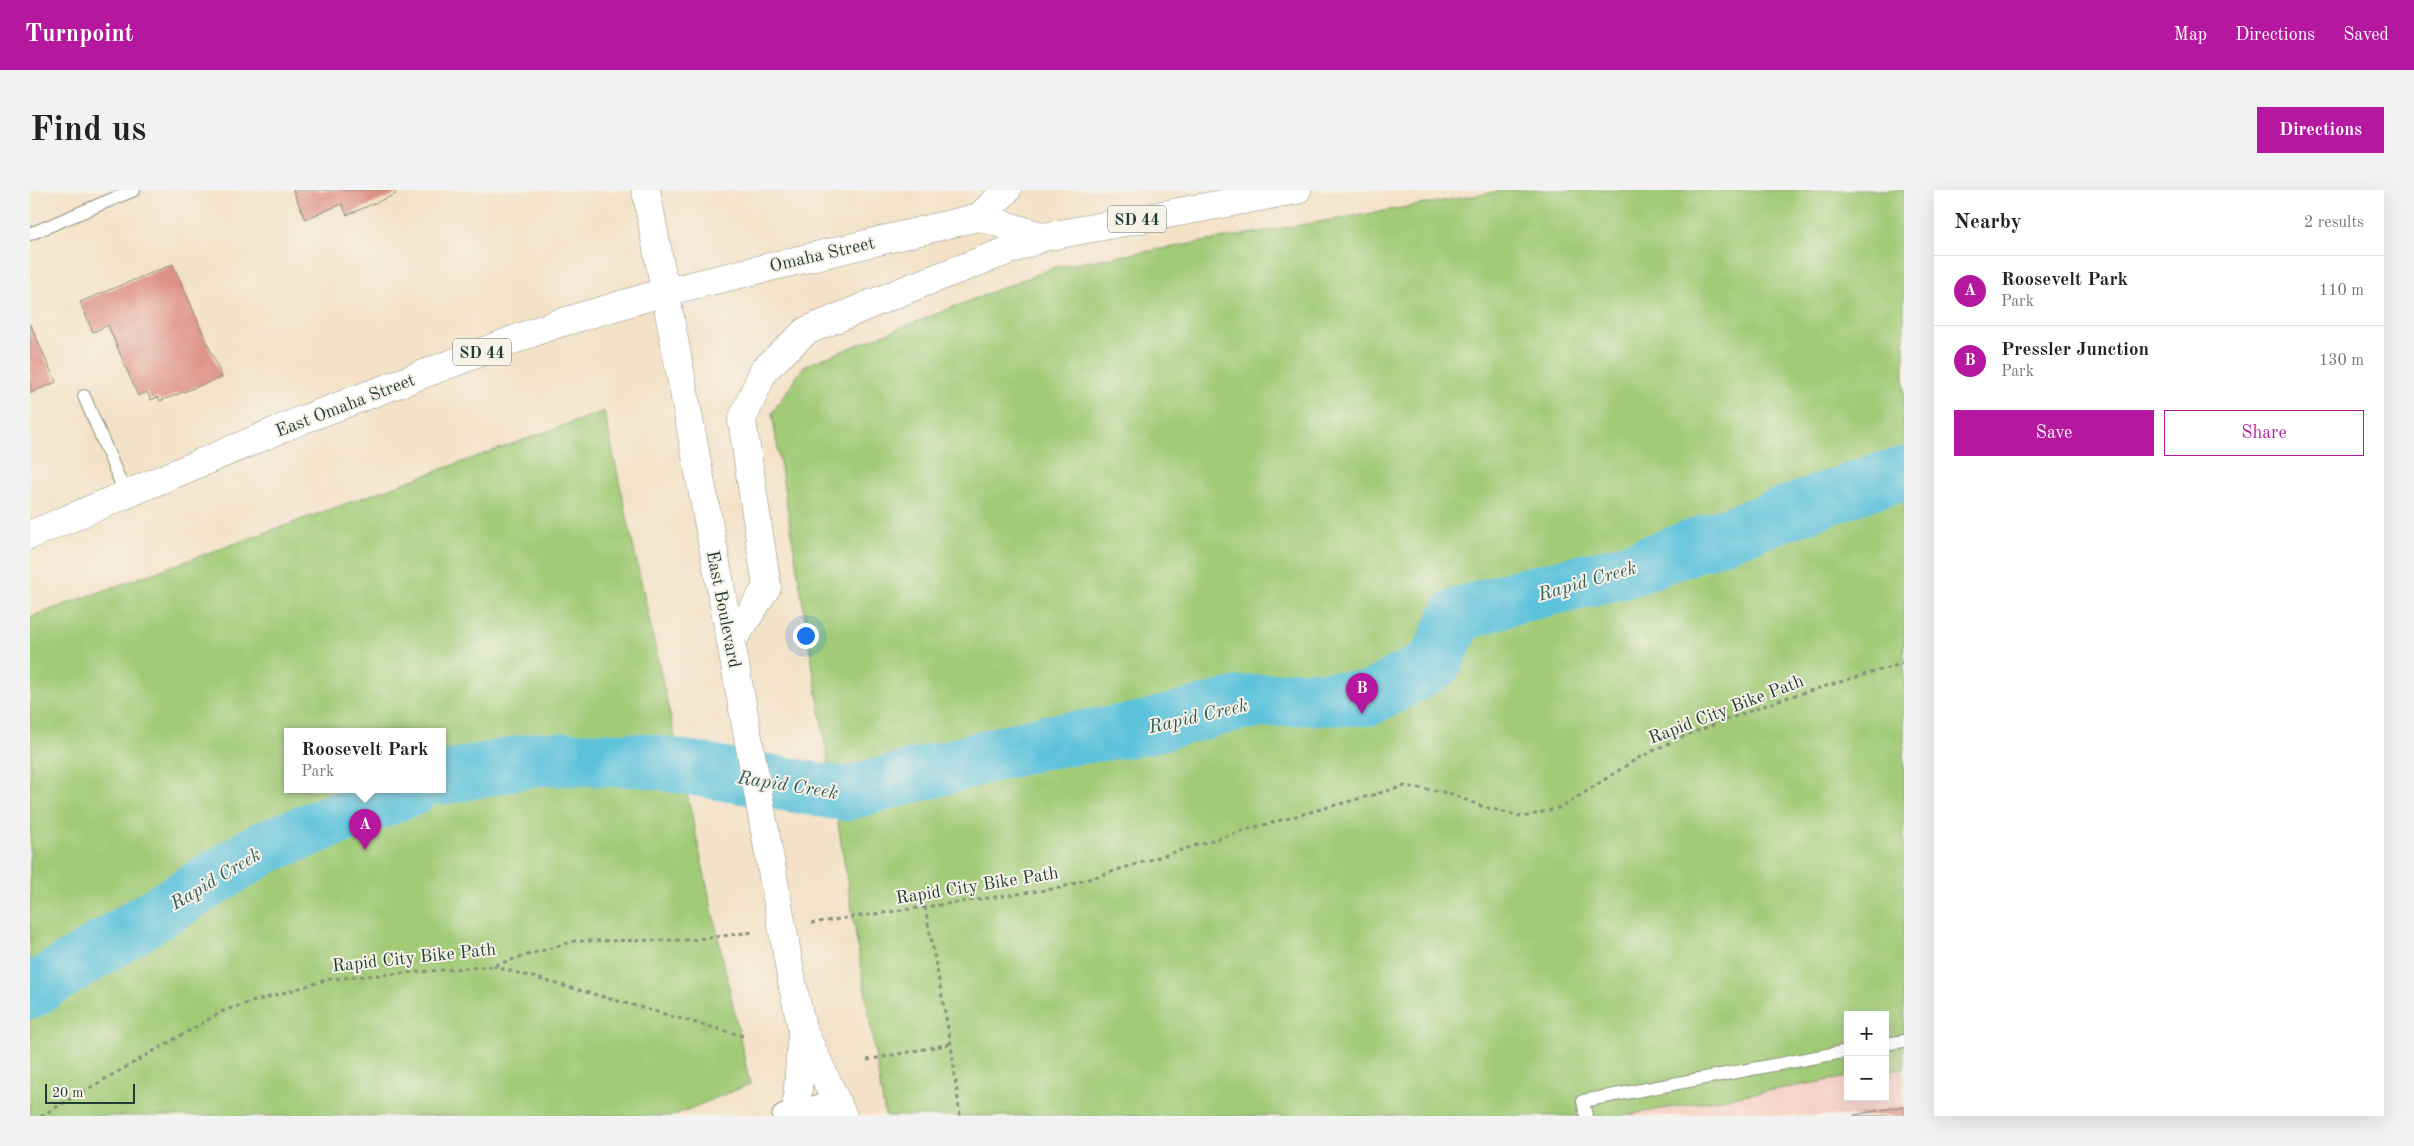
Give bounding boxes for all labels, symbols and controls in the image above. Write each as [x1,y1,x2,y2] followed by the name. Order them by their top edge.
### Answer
[25,23,133,47] text: Turnpoint
[2174,26,2207,44] text: Map
[2235,26,2315,44] text: Directions
[2343,26,2389,44] text: Saved
[2257,107,2384,153] button: Directions
[30,113,146,148] text: Find us
[1108,205,1166,232] road number: SD 44
[1954,212,2022,233] text: Nearby
[2304,215,2364,231] text: 2 results
[768,234,876,276] street label: Omaha Street
[2001,271,2128,290] text: Roosevelt Park
[1964,283,1976,299] text: A
[2319,283,2364,299] text: 110 m
[2001,294,2034,310] text: Park
[453,338,511,366] road number: SD 44
[2001,341,2149,360] text: Pressler Junction
[1964,353,1976,369] text: B
[2319,353,2364,369] text: 130 m
[2001,364,2034,380] text: Park
[273,371,418,441] street label: East Omaha Street
[1954,410,2154,456] button: Save
[2164,410,2364,456] button: Share
[703,549,743,669] street label: East Boulevard
[1535,559,1639,606] water label: Rapid Creek
[793,623,819,649] your location
[1646,672,1807,748] street label: Rapid City Bike Path
[1346,673,1378,714] pin: B
[1146,697,1250,738] water label: Rapid Creek
[284,728,446,793] popup
[301,741,429,760] text: Roosevelt Park
[301,764,334,780] text: Park
[735,769,839,804] water label: Rapid Creek
[349,809,381,850] pin: A
[167,846,265,915] water label: Rapid Creek
[894,864,1060,908] street label: Rapid City Bike Path
[331,940,497,976] street label: Rapid City Bike Path
[1844,1011,1889,1101] map controls
[1844,1011,1889,1056] button: +
[1844,1056,1889,1101] button: −
[45,1081,135,1104] scale bar
[52,1086,83,1100] text: 20 m

